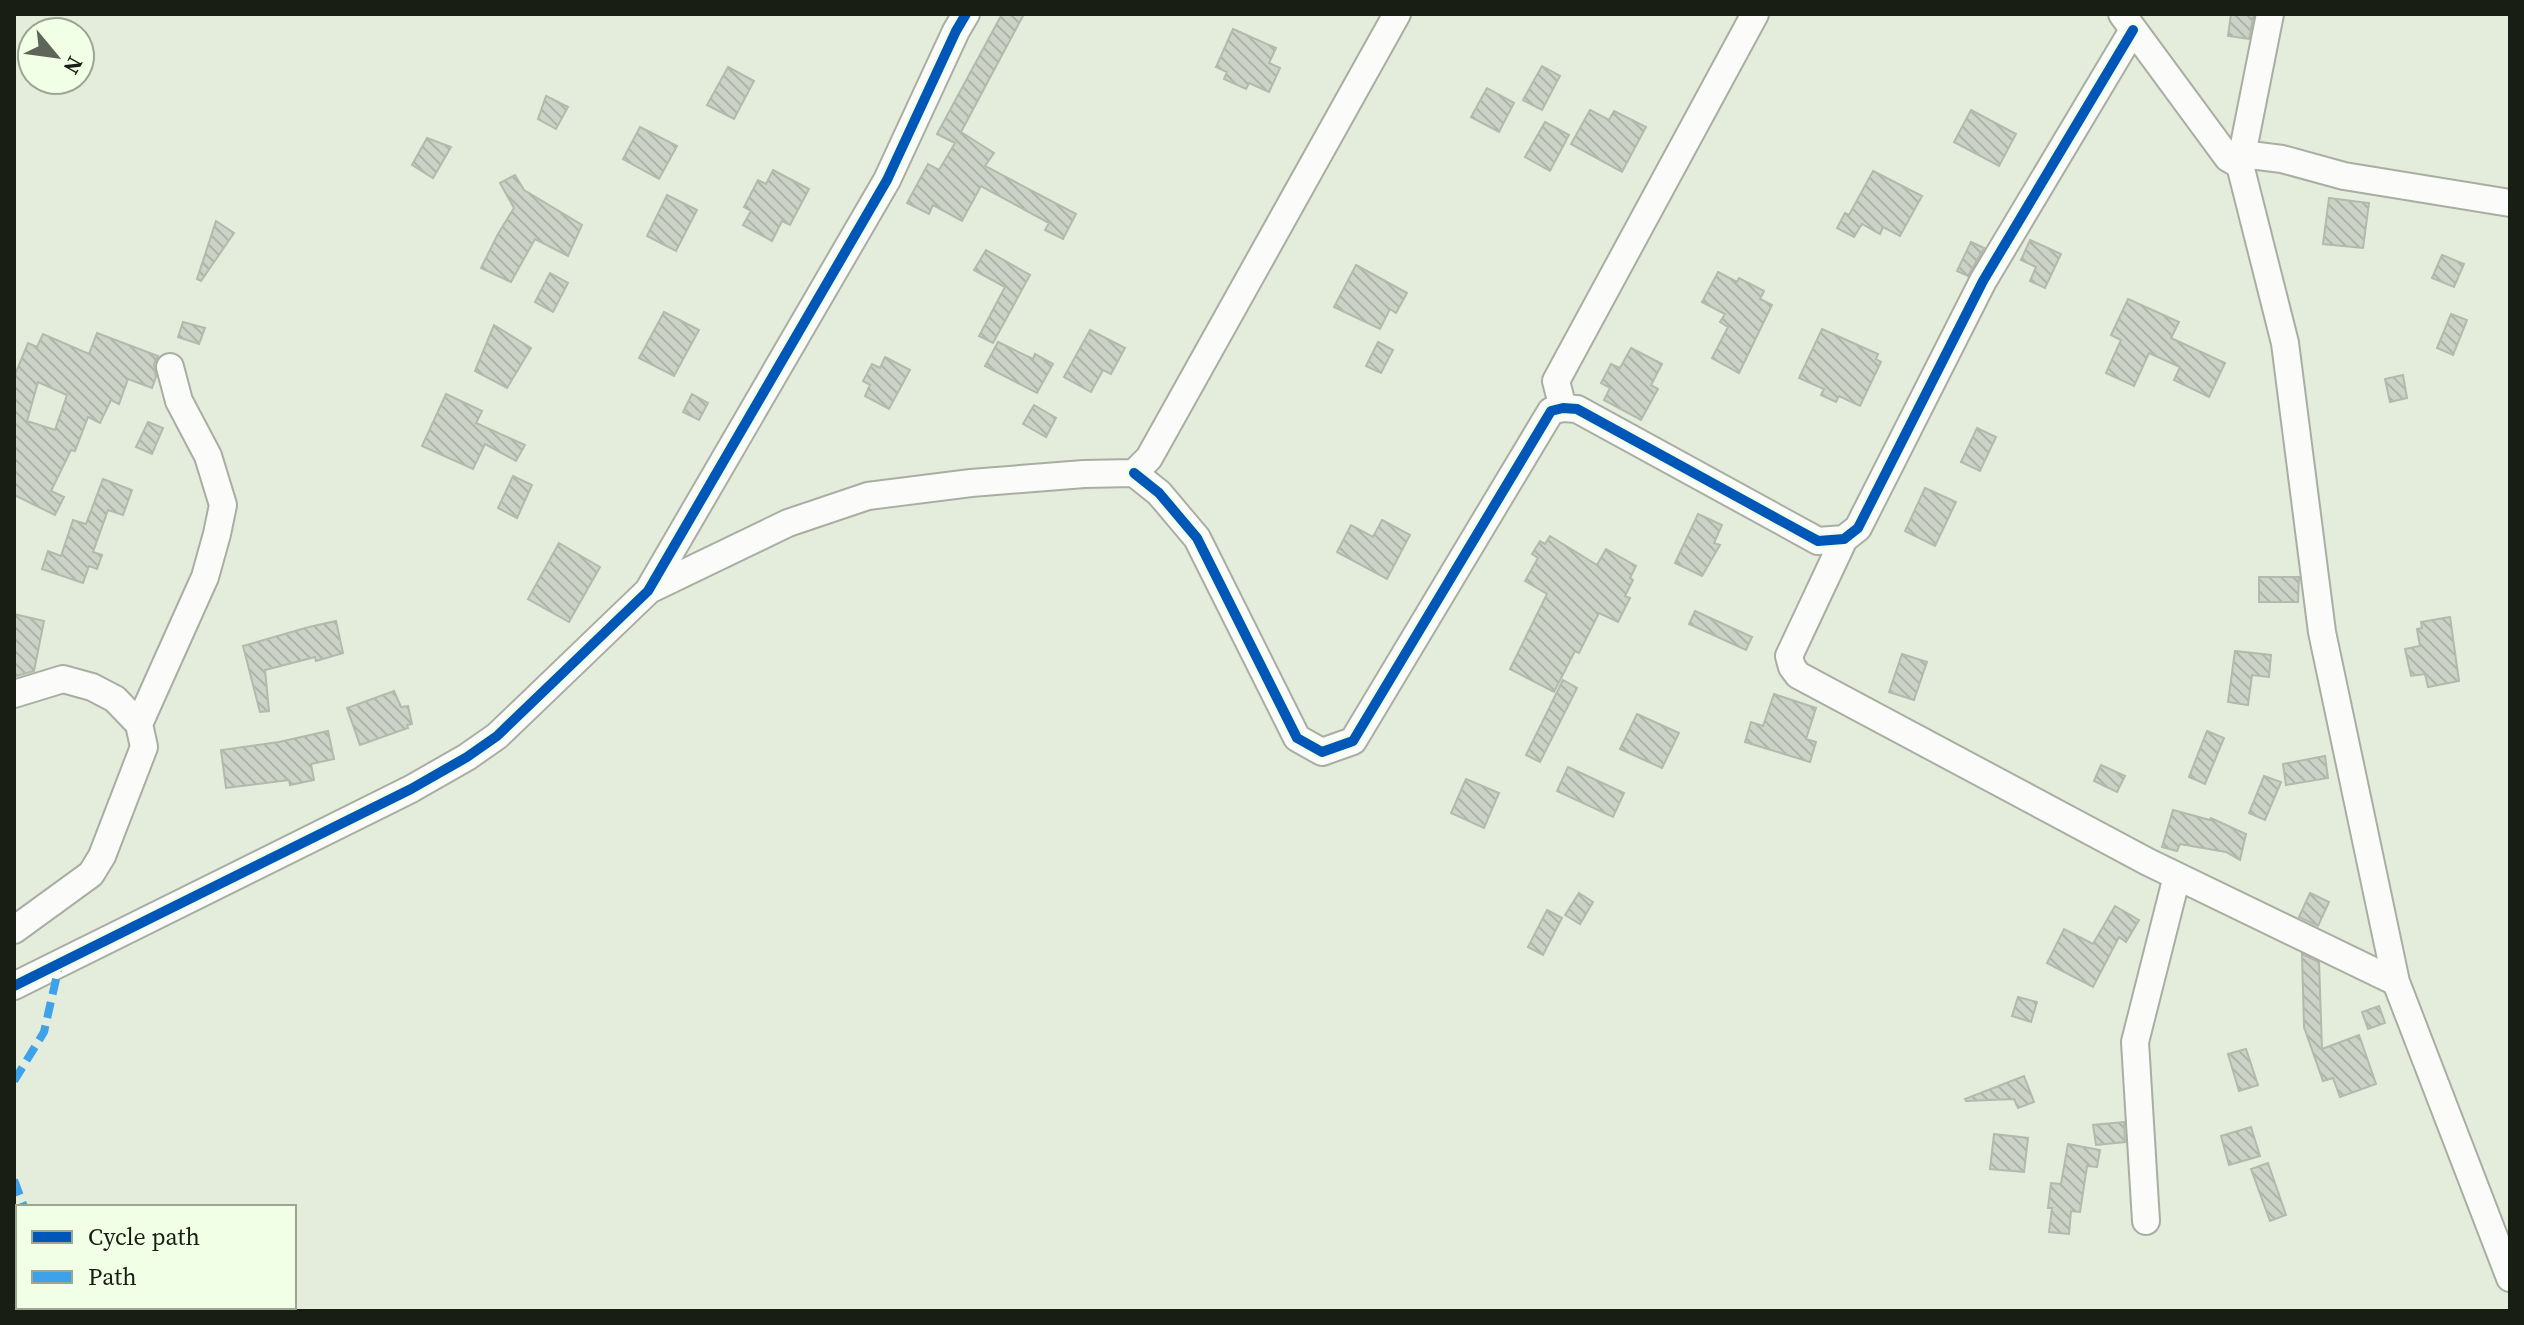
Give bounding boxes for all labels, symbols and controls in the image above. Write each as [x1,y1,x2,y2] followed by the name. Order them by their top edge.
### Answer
[16,16,96,96] north arrow
[56,51,90,80] text: N
[16,1205,296,1309] legend
[88,1220,200,1253] text: Cycle path
[88,1260,137,1293] text: Path

